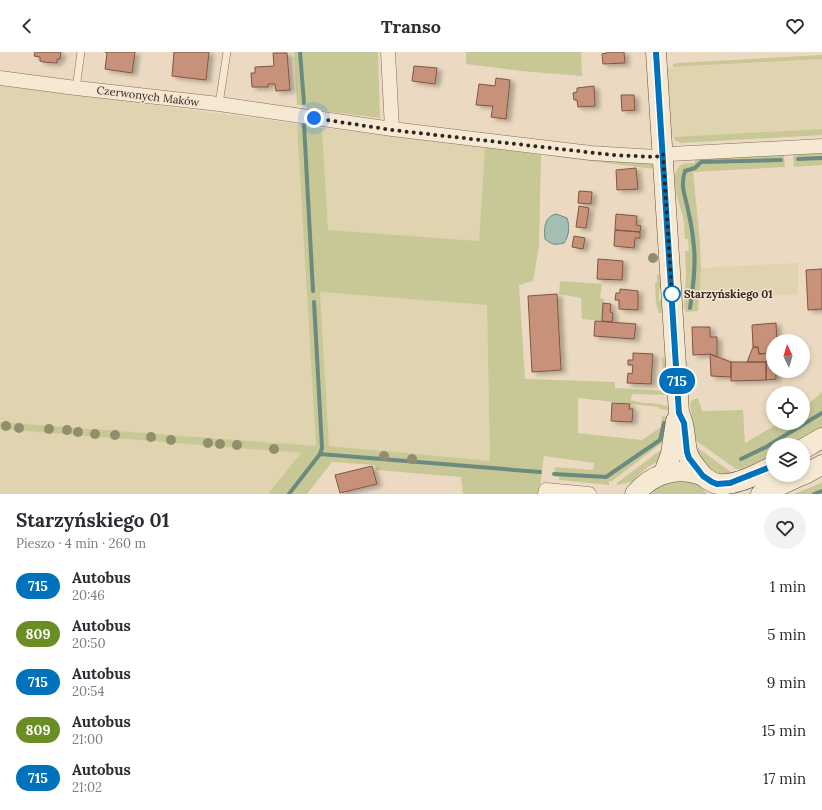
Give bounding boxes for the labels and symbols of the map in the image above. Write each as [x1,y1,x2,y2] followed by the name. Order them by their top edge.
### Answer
[96,83,200,109] street label: Czerwonych Maków
[304,108,324,128] your location
[663,285,681,303] marker: Starzyńskiego 01
[684,287,773,301] place label: Starzyńskiego 01
[766,334,810,378] north arrow
[654,368,700,394] line badge: 715

